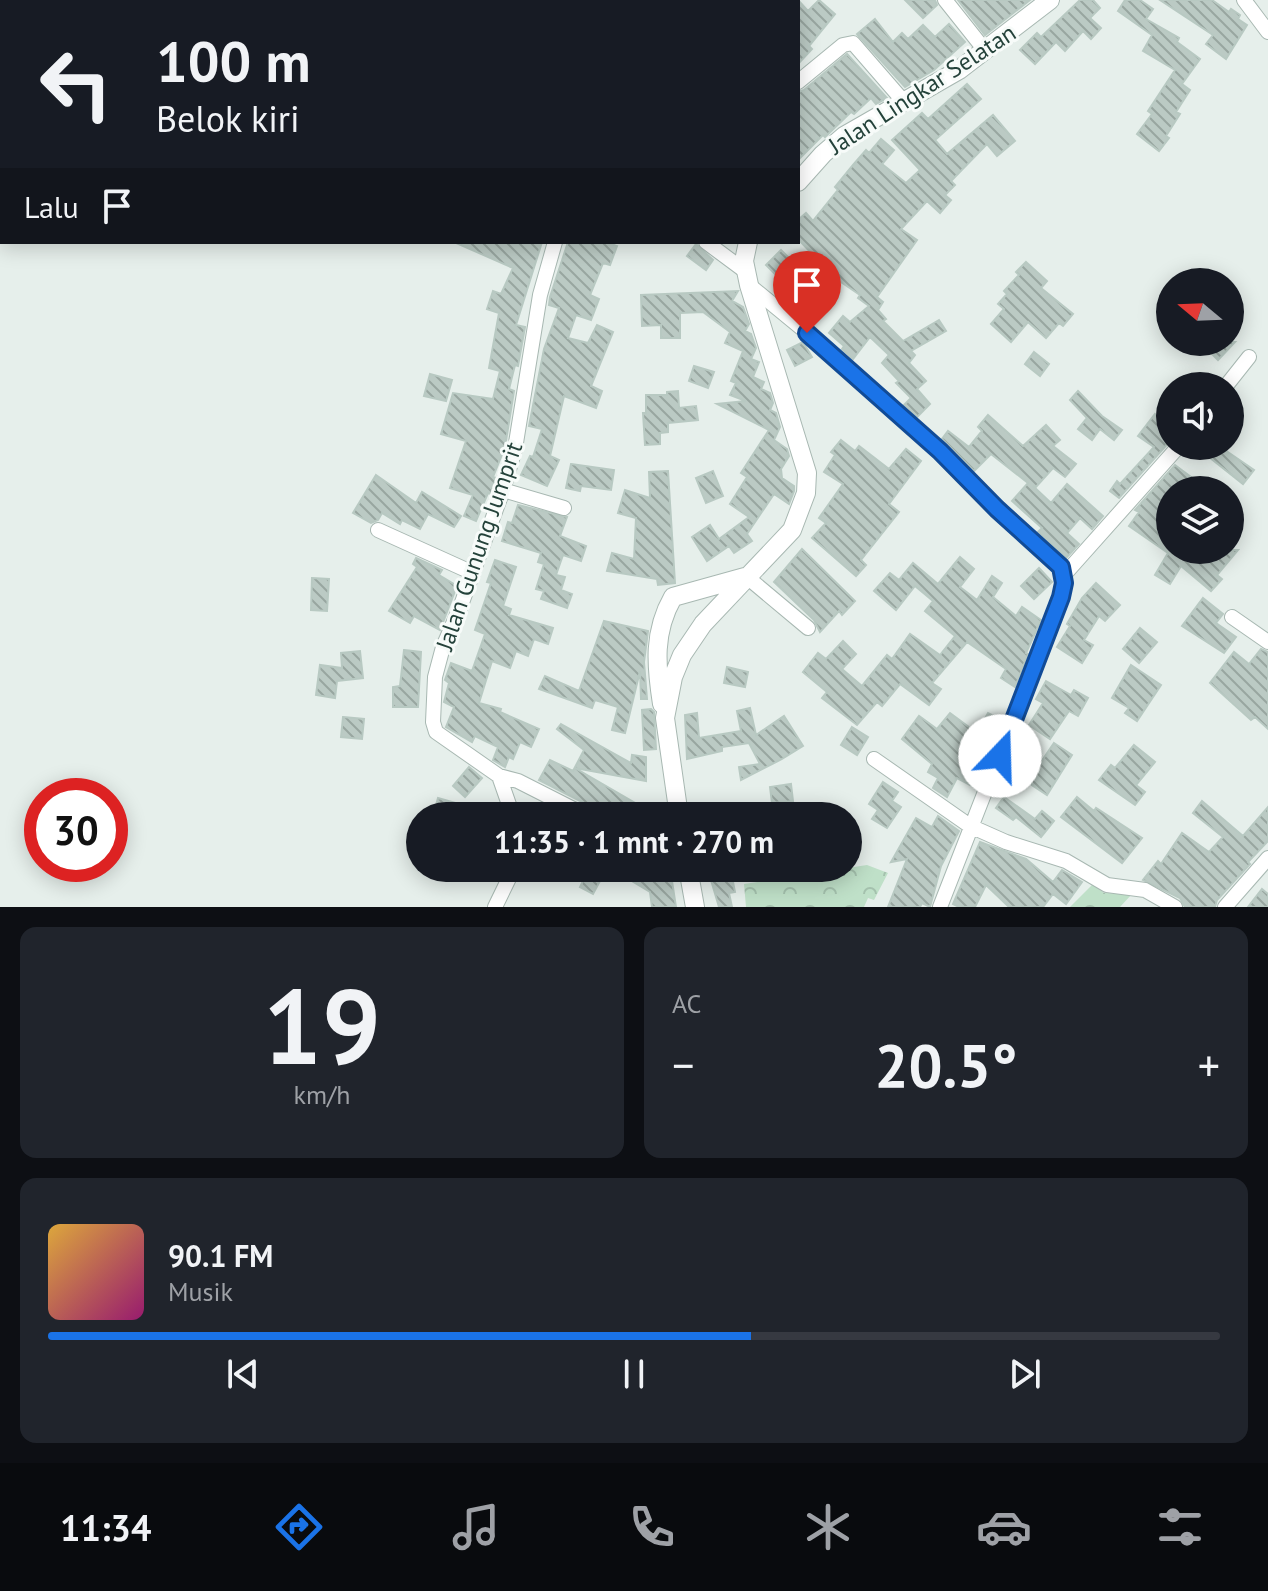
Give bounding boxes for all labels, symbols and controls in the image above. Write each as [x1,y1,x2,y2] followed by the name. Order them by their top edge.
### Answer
[822,17,1022,162] street label: Jalan Lingkar Selatan
[156,25,311,97] text: 100 m
[24,32,128,136] icon: left
[156,95,300,142] text: Belok kiri
[95,184,139,228] icon: arrive
[24,187,79,226] text: Lalu
[773,251,841,333] pin
[785,263,829,307] icon: arrive
[1156,268,1244,356] north arrow
[1156,268,1244,564] map controls
[1156,372,1244,460] button: sound
[428,438,529,655] street label: Jalan Gunung Jumprit
[1156,476,1244,564] button: layers
[958,714,1042,798] position arrow
[24,778,128,882] speed limit sign: 30
[494,822,774,861] text: 11:35 · 1 mnt · 270 m
[263,958,381,1093] text: 19
[672,987,701,1020] text: AC
[874,1026,1018,1104] text: 20.5°
[672,1036,694,1093] text: −
[1198,1036,1220,1093] text: +
[294,1078,351,1111] text: km/h
[168,1236,273,1275] text: 90.1 FM
[168,1275,233,1308] text: Musik
[221,1352,265,1396] icon: previous
[612,1352,656,1396] icon: pause
[1003,1352,1047,1396] icon: next
[271,1499,327,1555] icon: directions
[448,1499,504,1555] icon: music
[624,1499,680,1555] icon: phone
[800,1499,856,1555] icon: climate
[976,1499,1032,1555] icon: car
[1152,1499,1208,1555] icon: filters
[60,1504,151,1551] text: 11:34

